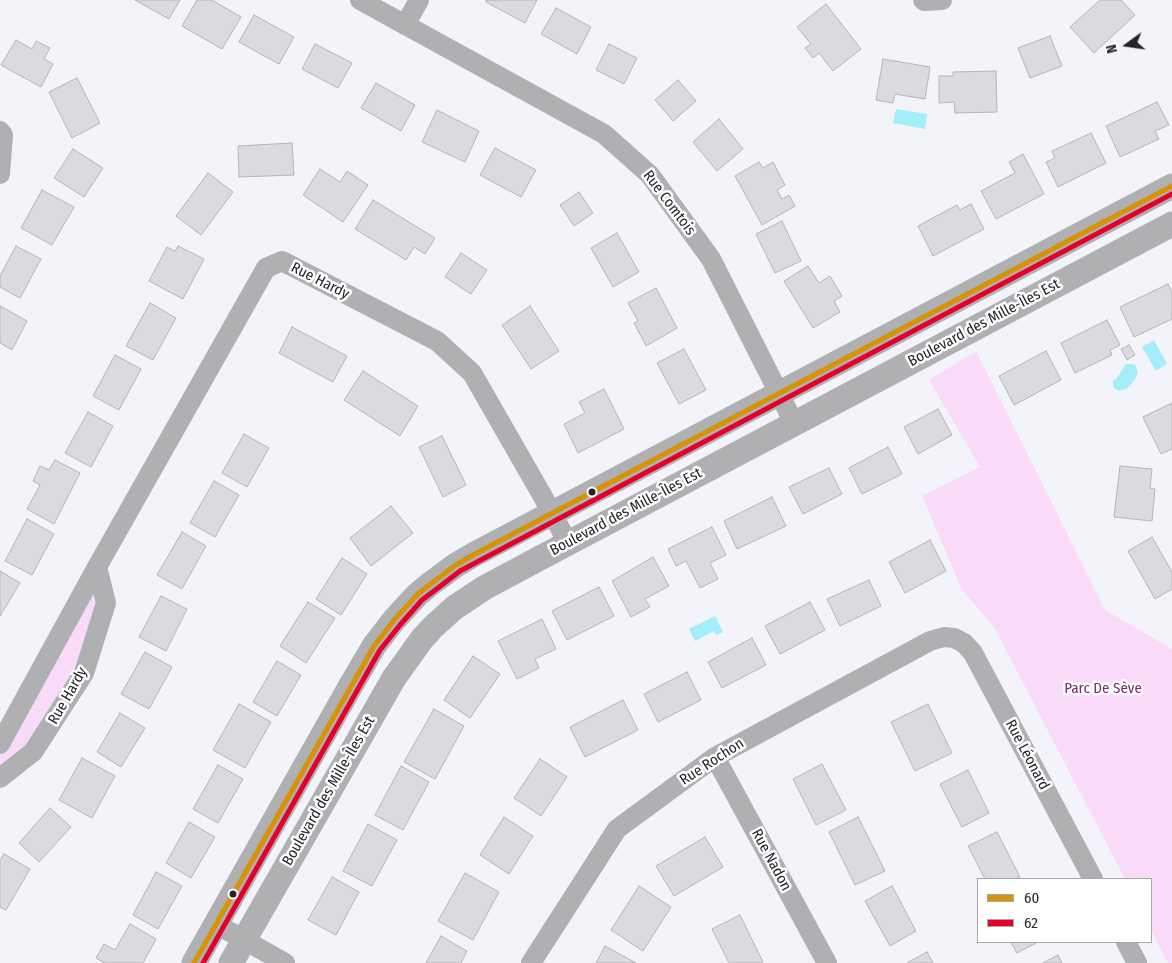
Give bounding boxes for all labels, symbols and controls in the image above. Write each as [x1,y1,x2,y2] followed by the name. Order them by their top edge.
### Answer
[1102,20,1152,70] north arrow
[1103,43,1121,55] text: N
[639,167,699,239] street label: Rue Comtois
[288,259,352,303] street label: Rue Hardy
[905,275,1063,371] street label: Boulevard des Mille-Îles Est
[547,464,705,560] street label: Boulevard des Mille-Îles Est
[587,487,597,497] unlabelled marker
[44,664,92,728] street label: Rue Hardy
[1064,680,1142,698] park label: Parc De Sève
[279,713,379,869] street label: Boulevard des Mille-Îles Est
[1001,717,1053,793] street label: Rue Léonard
[677,735,747,789] street label: Rue Rochon
[747,826,795,894] street label: Rue Nadon
[977,878,1152,943] legend
[228,889,238,899] unlabelled marker
[1024,889,1039,907] text: 60
[1024,914,1038,932] text: 62

